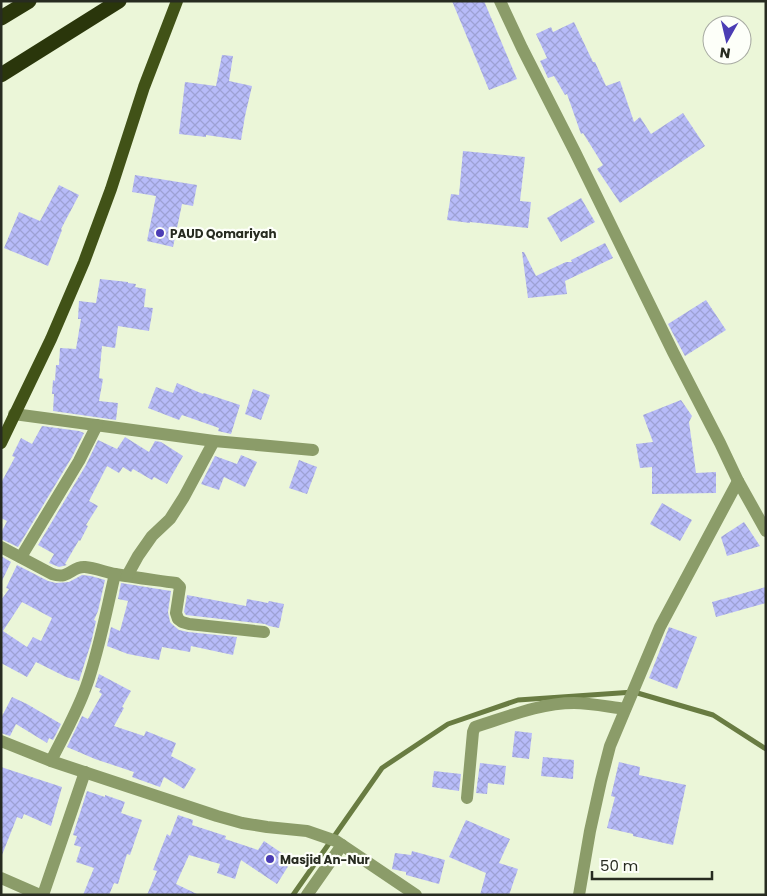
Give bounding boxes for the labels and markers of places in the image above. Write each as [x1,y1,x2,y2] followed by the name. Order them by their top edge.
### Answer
[170,225,277,242] place label: PAUD Qomariyah
[154,227,166,239] marker: PAUD Qomariyah
[280,851,370,868] place label: Masjid An-Nur
[264,853,276,865] marker: Masjid An-Nur

